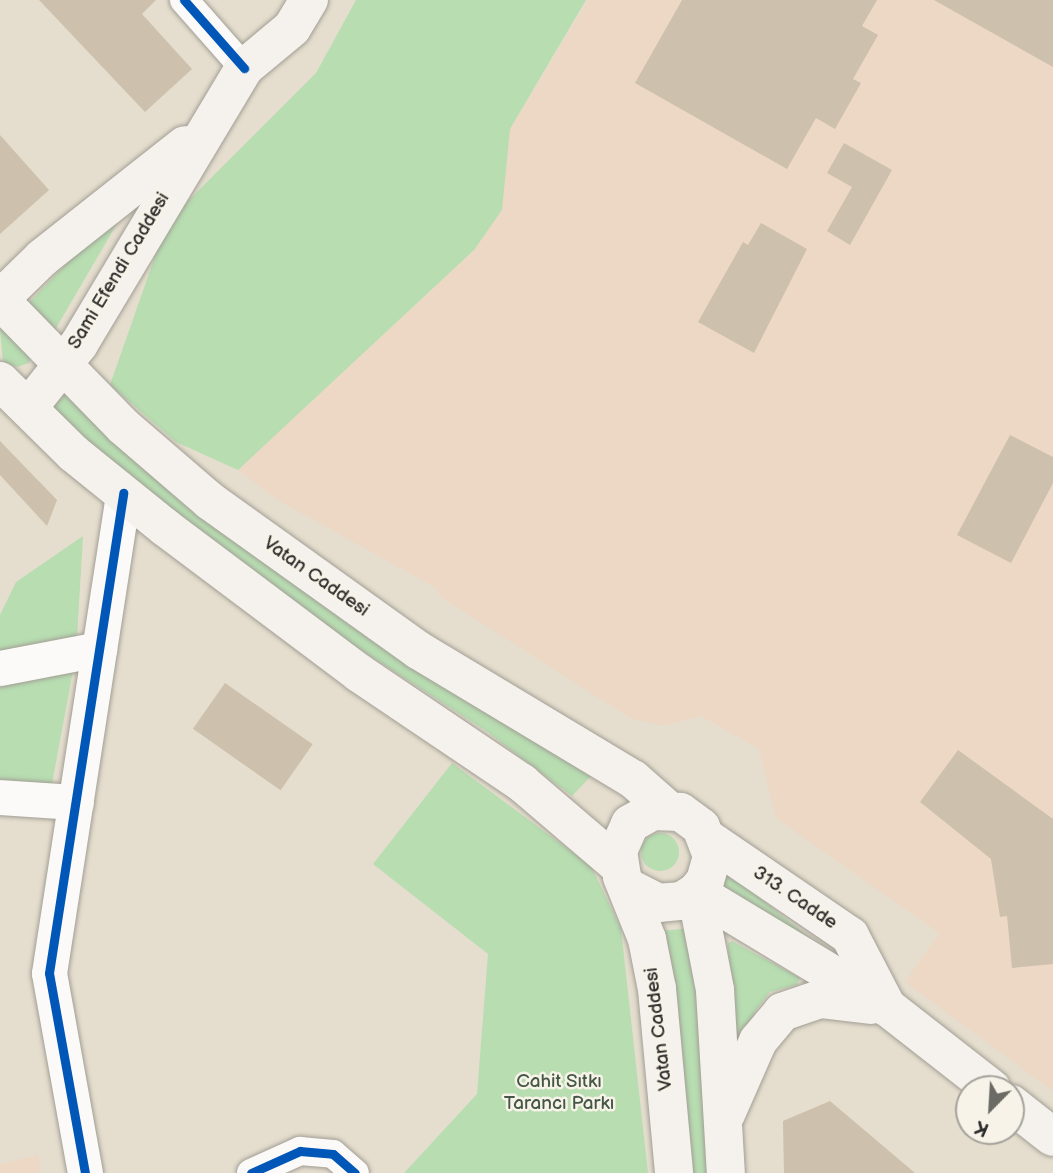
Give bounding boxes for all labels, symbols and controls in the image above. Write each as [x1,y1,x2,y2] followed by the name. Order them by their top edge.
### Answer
[63,188,175,354] street label: Sami Efendi Caddesi
[259,532,373,622] street label: Vatan Caddesi
[748,861,842,935] street label: 313. Cadde
[640,966,678,1092] street label: Vatan Caddesi
[504,1071,614,1115] park label: Cahit Sıtkı Tarancı Parkı
[955,1075,1025,1145] north arrow
[971,1115,993,1141] text: K

